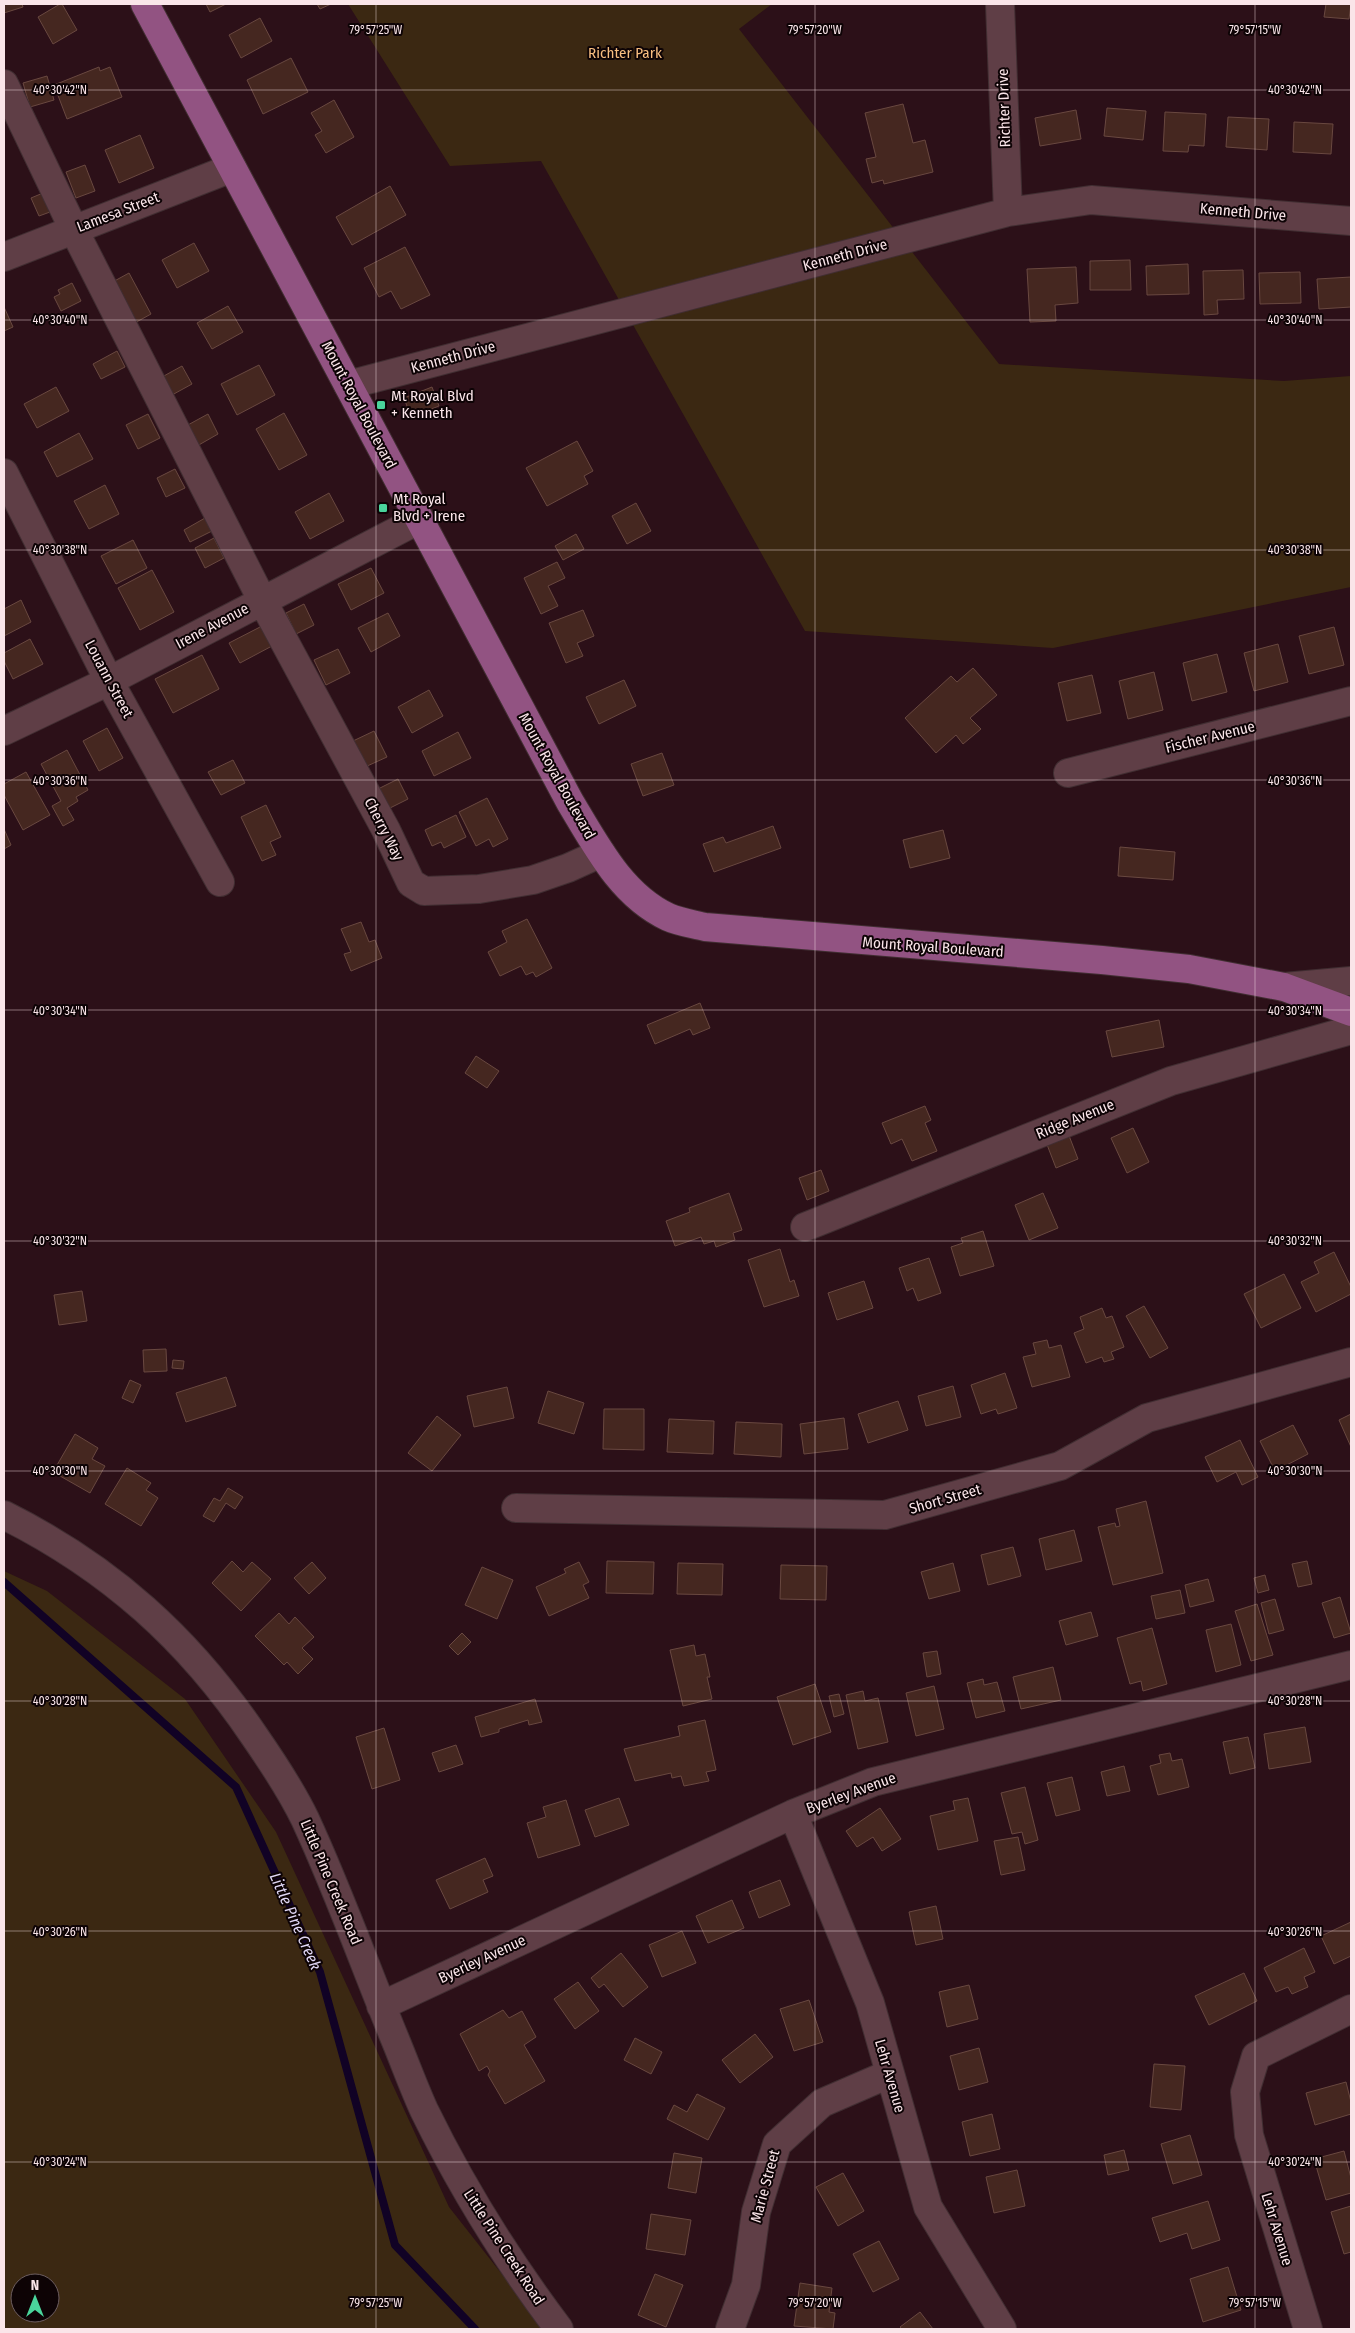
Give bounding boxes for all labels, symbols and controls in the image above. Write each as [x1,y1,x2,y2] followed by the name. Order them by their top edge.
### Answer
[350,23,402,37] text: 79°57'25"W
[788,23,842,37] text: 79°57'20"W
[1229,23,1281,37] text: 79°57'15"W
[588,44,662,62] park label: Richter Park
[994,68,1014,148] street label: Richter Drive
[33,83,87,97] text: 40°30'42"N
[1268,83,1322,97] text: 40°30'42"N
[74,188,162,236] street label: Lamesa Street
[1199,199,1287,225] street label: Kenneth Drive
[801,235,889,275] street label: Kenneth Drive
[33,313,87,327] text: 40°30'40"N
[1268,313,1322,327] text: 40°30'40"N
[409,337,497,377] street label: Kenneth Drive
[318,338,400,472] street label: Mount Royal Boulevard
[391,387,474,422] place label: Mt Royal Blvd + Kenneth
[375,399,387,411] marker: Mt Royal Blvd + Kenneth
[393,490,465,525] place label: Mt Royal Blvd + Irene
[377,502,389,514] marker: Mt Royal Blvd + Irene
[33,543,87,557] text: 40°30'38"N
[1268,543,1322,557] text: 40°30'38"N
[172,599,252,653] street label: Irene Avenue
[81,637,137,721] street label: Louann Street
[515,710,599,842] street label: Mount Royal Boulevard
[1163,717,1257,757] street label: Fischer Avenue
[33,774,87,788] text: 40°30'36"N
[1268,774,1322,788] text: 40°30'36"N
[361,795,408,864] street label: Cherry Way
[862,933,1004,961] street label: Mount Royal Boulevard
[33,1004,87,1018] text: 40°30'34"N
[1268,1004,1322,1018] text: 40°30'34"N
[1033,1095,1117,1143] street label: Ridge Avenue
[33,1234,87,1248] text: 40°30'32"N
[1268,1234,1322,1248] text: 40°30'32"N
[32,1464,88,1478] text: 40°30'30"N
[1267,1464,1323,1478] text: 40°30'30"N
[907,1480,983,1518] street label: Short Street
[33,1694,87,1708] text: 40°30'28"N
[1268,1694,1322,1708] text: 40°30'28"N
[804,1768,898,1818] street label: Byerley Avenue
[297,1817,365,1947] street label: Little Pine Creek Road
[266,1869,326,1973] water label: Little Pine Creek
[33,1925,87,1939] text: 40°30'26"N
[1268,1925,1322,1939] text: 40°30'26"N
[436,1931,528,1987] street label: Byerley Avenue
[871,2037,909,2115] street label: Lehr Avenue
[747,2147,783,2224] street label: Marie Street
[33,2155,87,2169] text: 40°30'24"N
[1268,2155,1322,2169] text: 40°30'24"N
[460,2186,548,2308] street label: Little Pine Creek Road
[1257,2190,1297,2268] street label: Lehr Avenue
[10,2273,60,2323] north arrow
[31,2277,39,2294] text: N
[350,2296,402,2310] text: 79°57'25"W
[788,2296,842,2310] text: 79°57'20"W
[1229,2296,1281,2310] text: 79°57'15"W

